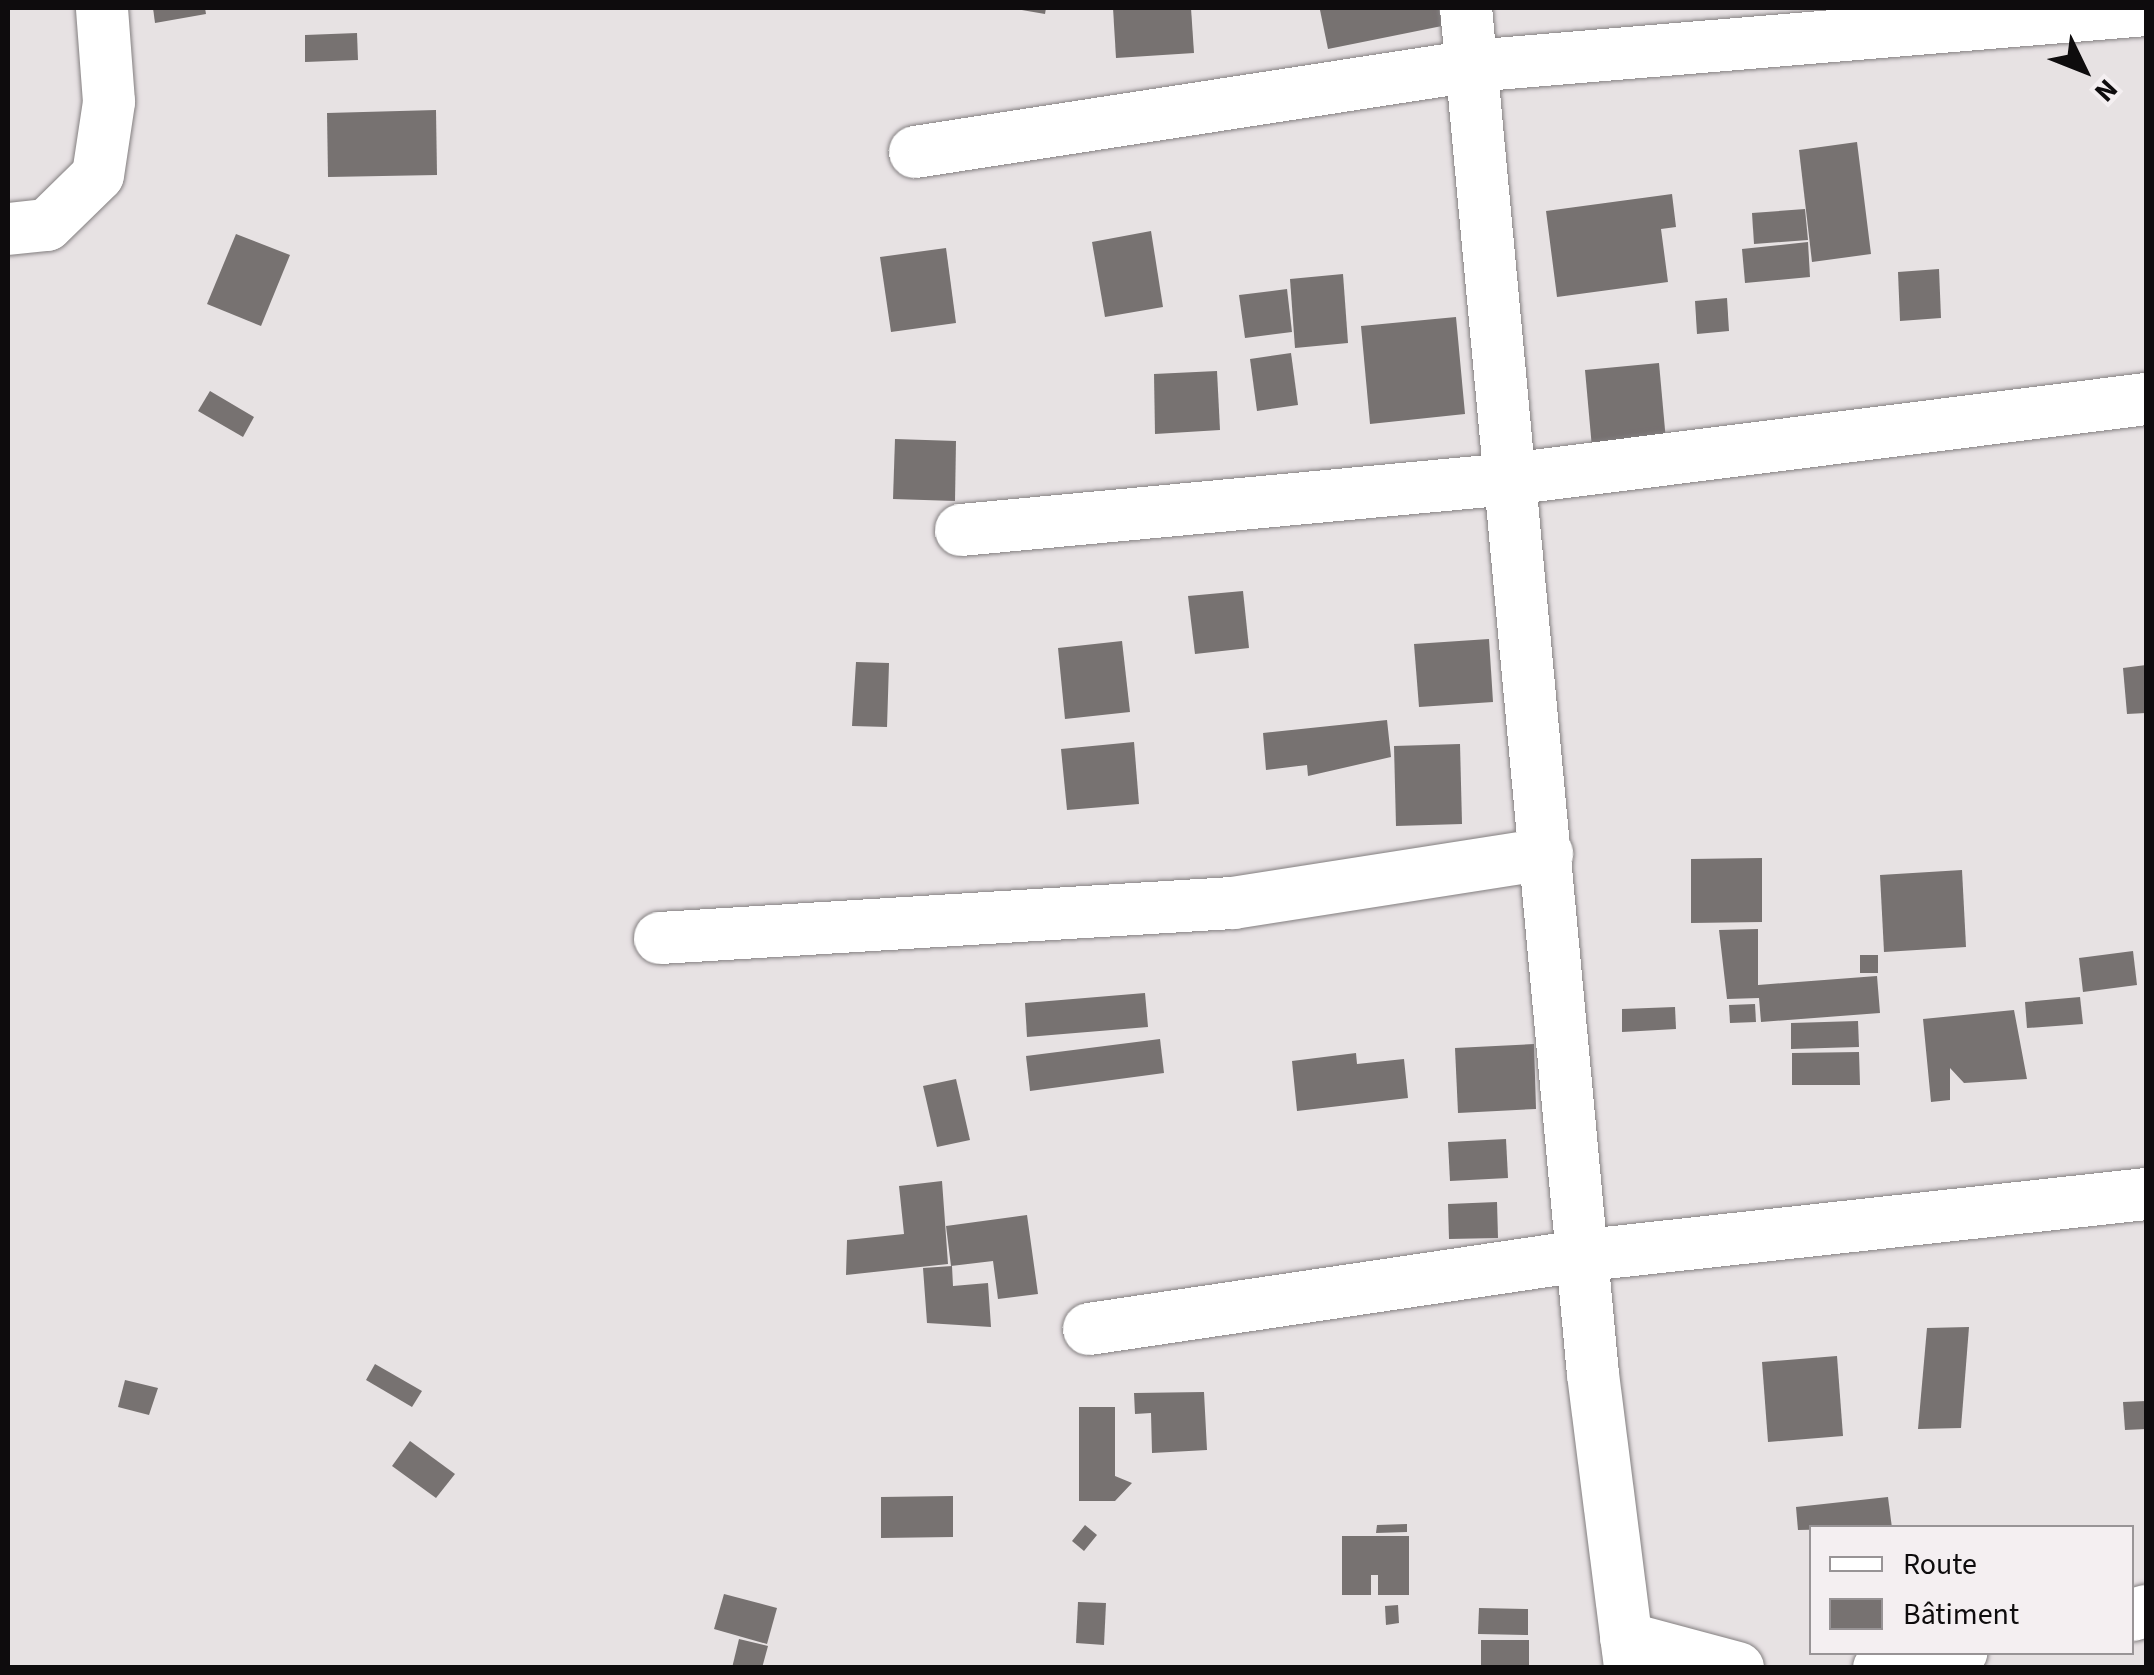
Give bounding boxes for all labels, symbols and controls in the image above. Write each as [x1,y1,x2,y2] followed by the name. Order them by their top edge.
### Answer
[2034,20,2134,120] north arrow
[2085,70,2127,111] text: N
[1809,1525,2134,1655] legend
[1903,1543,1977,1586] text: Route
[1903,1593,2019,1636] text: Bâtiment

